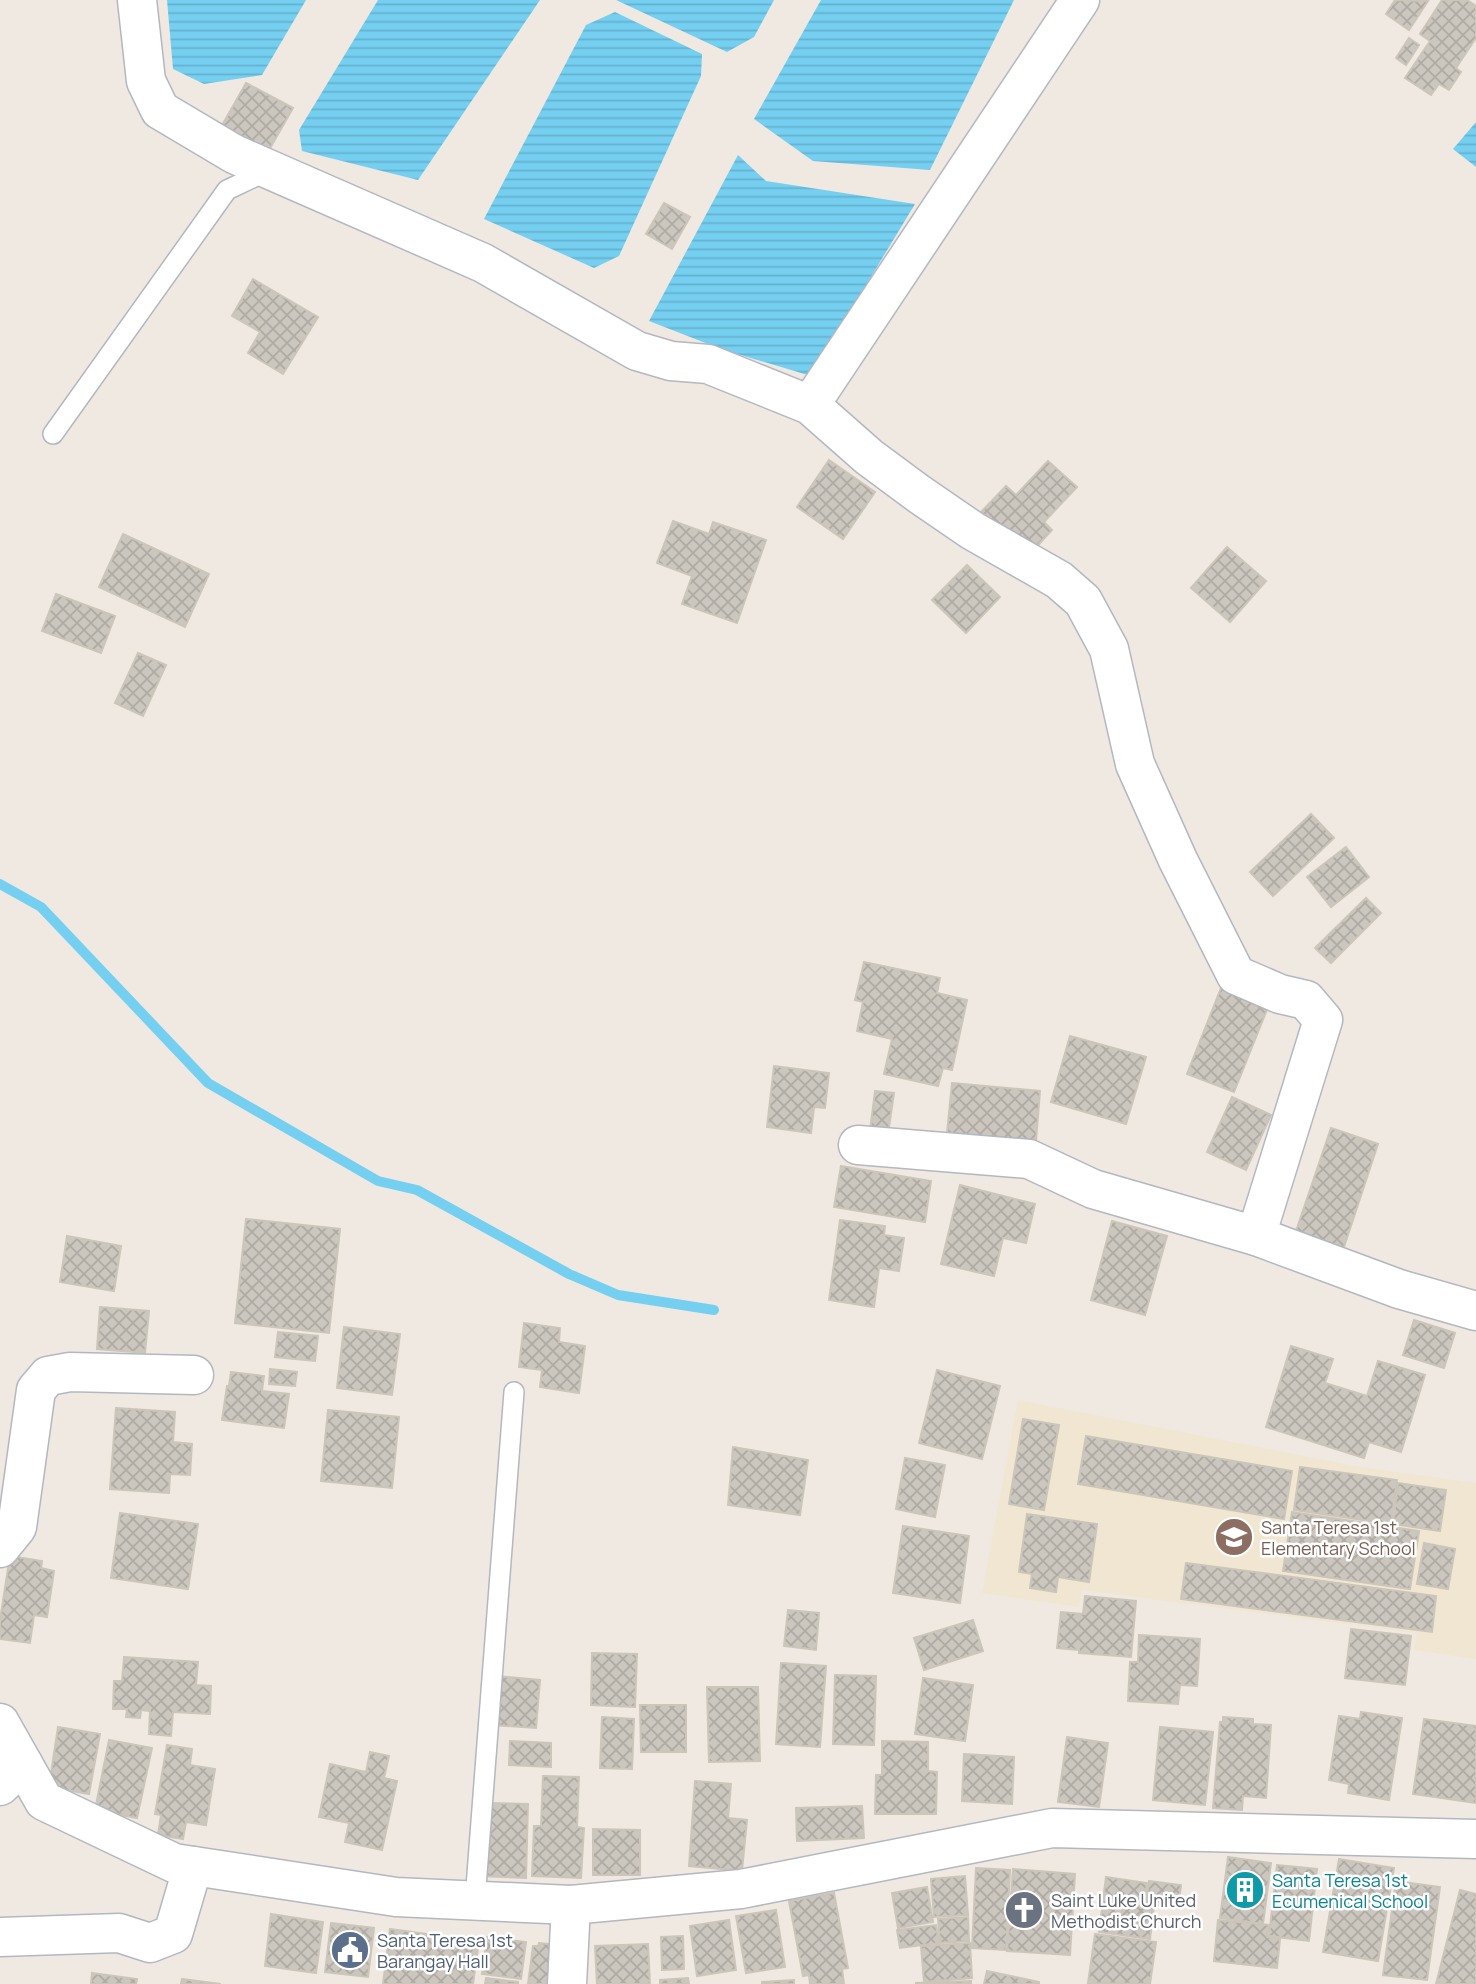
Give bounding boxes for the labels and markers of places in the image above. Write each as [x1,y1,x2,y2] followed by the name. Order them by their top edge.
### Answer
[1261,1515,1416,1560] place label: Santa Teresa 1st Elementary School
[1213,1516,1255,1558] school or university icon: Santa Teresa 1st Elementary School
[1272,1868,1428,1913] place label: Santa Teresa 1st Ecumenical School
[1224,1869,1266,1911] building icon: Santa Teresa 1st Ecumenical School
[1051,1888,1202,1933] place label: Saint Luke United Methodist Church
[1003,1889,1045,1931] church icon: Saint Luke United Methodist Church
[377,1928,513,1973] place label: Santa Teresa 1st Barangay Hall
[329,1929,371,1971] public building icon: Santa Teresa 1st Barangay Hall

